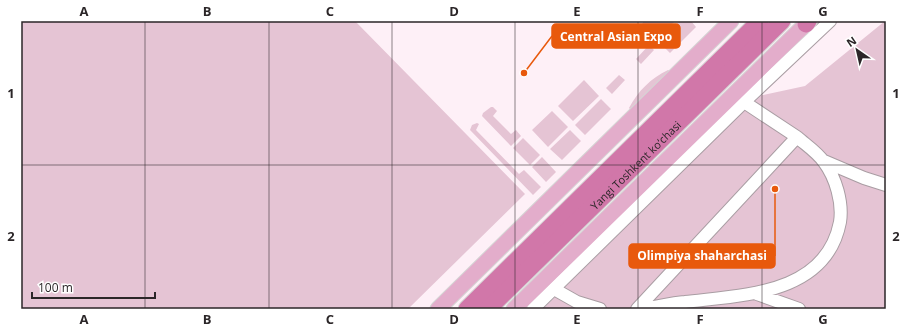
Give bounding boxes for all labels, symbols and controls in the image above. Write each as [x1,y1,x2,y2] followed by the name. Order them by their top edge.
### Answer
[80,2,89,20] text: A
[203,2,212,20] text: B
[326,2,334,20] text: C
[449,2,459,20] text: D
[573,2,581,20] text: E
[696,2,704,20] text: F
[818,2,828,20] text: G
[552,24,680,48] callout: Central Asian Expo
[560,28,672,45] text: Central Asian Expo
[837,30,877,70] north arrow
[843,33,859,50] text: N
[7,84,15,102] text: 1
[892,84,900,102] text: 1
[587,117,684,213] street label: Yangi Toshkent ko‘chasi
[7,227,15,245] text: 2
[892,227,900,245] text: 2
[629,244,775,268] callout: Olimpiya shaharchasi
[637,247,767,264] text: Olimpiya shaharchasi
[32,274,155,300] scale bar
[38,279,73,296] text: 100 m
[80,310,89,328] text: A
[203,310,212,328] text: B
[326,310,334,328] text: C
[449,310,459,328] text: D
[573,310,581,328] text: E
[696,310,704,328] text: F
[818,310,828,328] text: G

